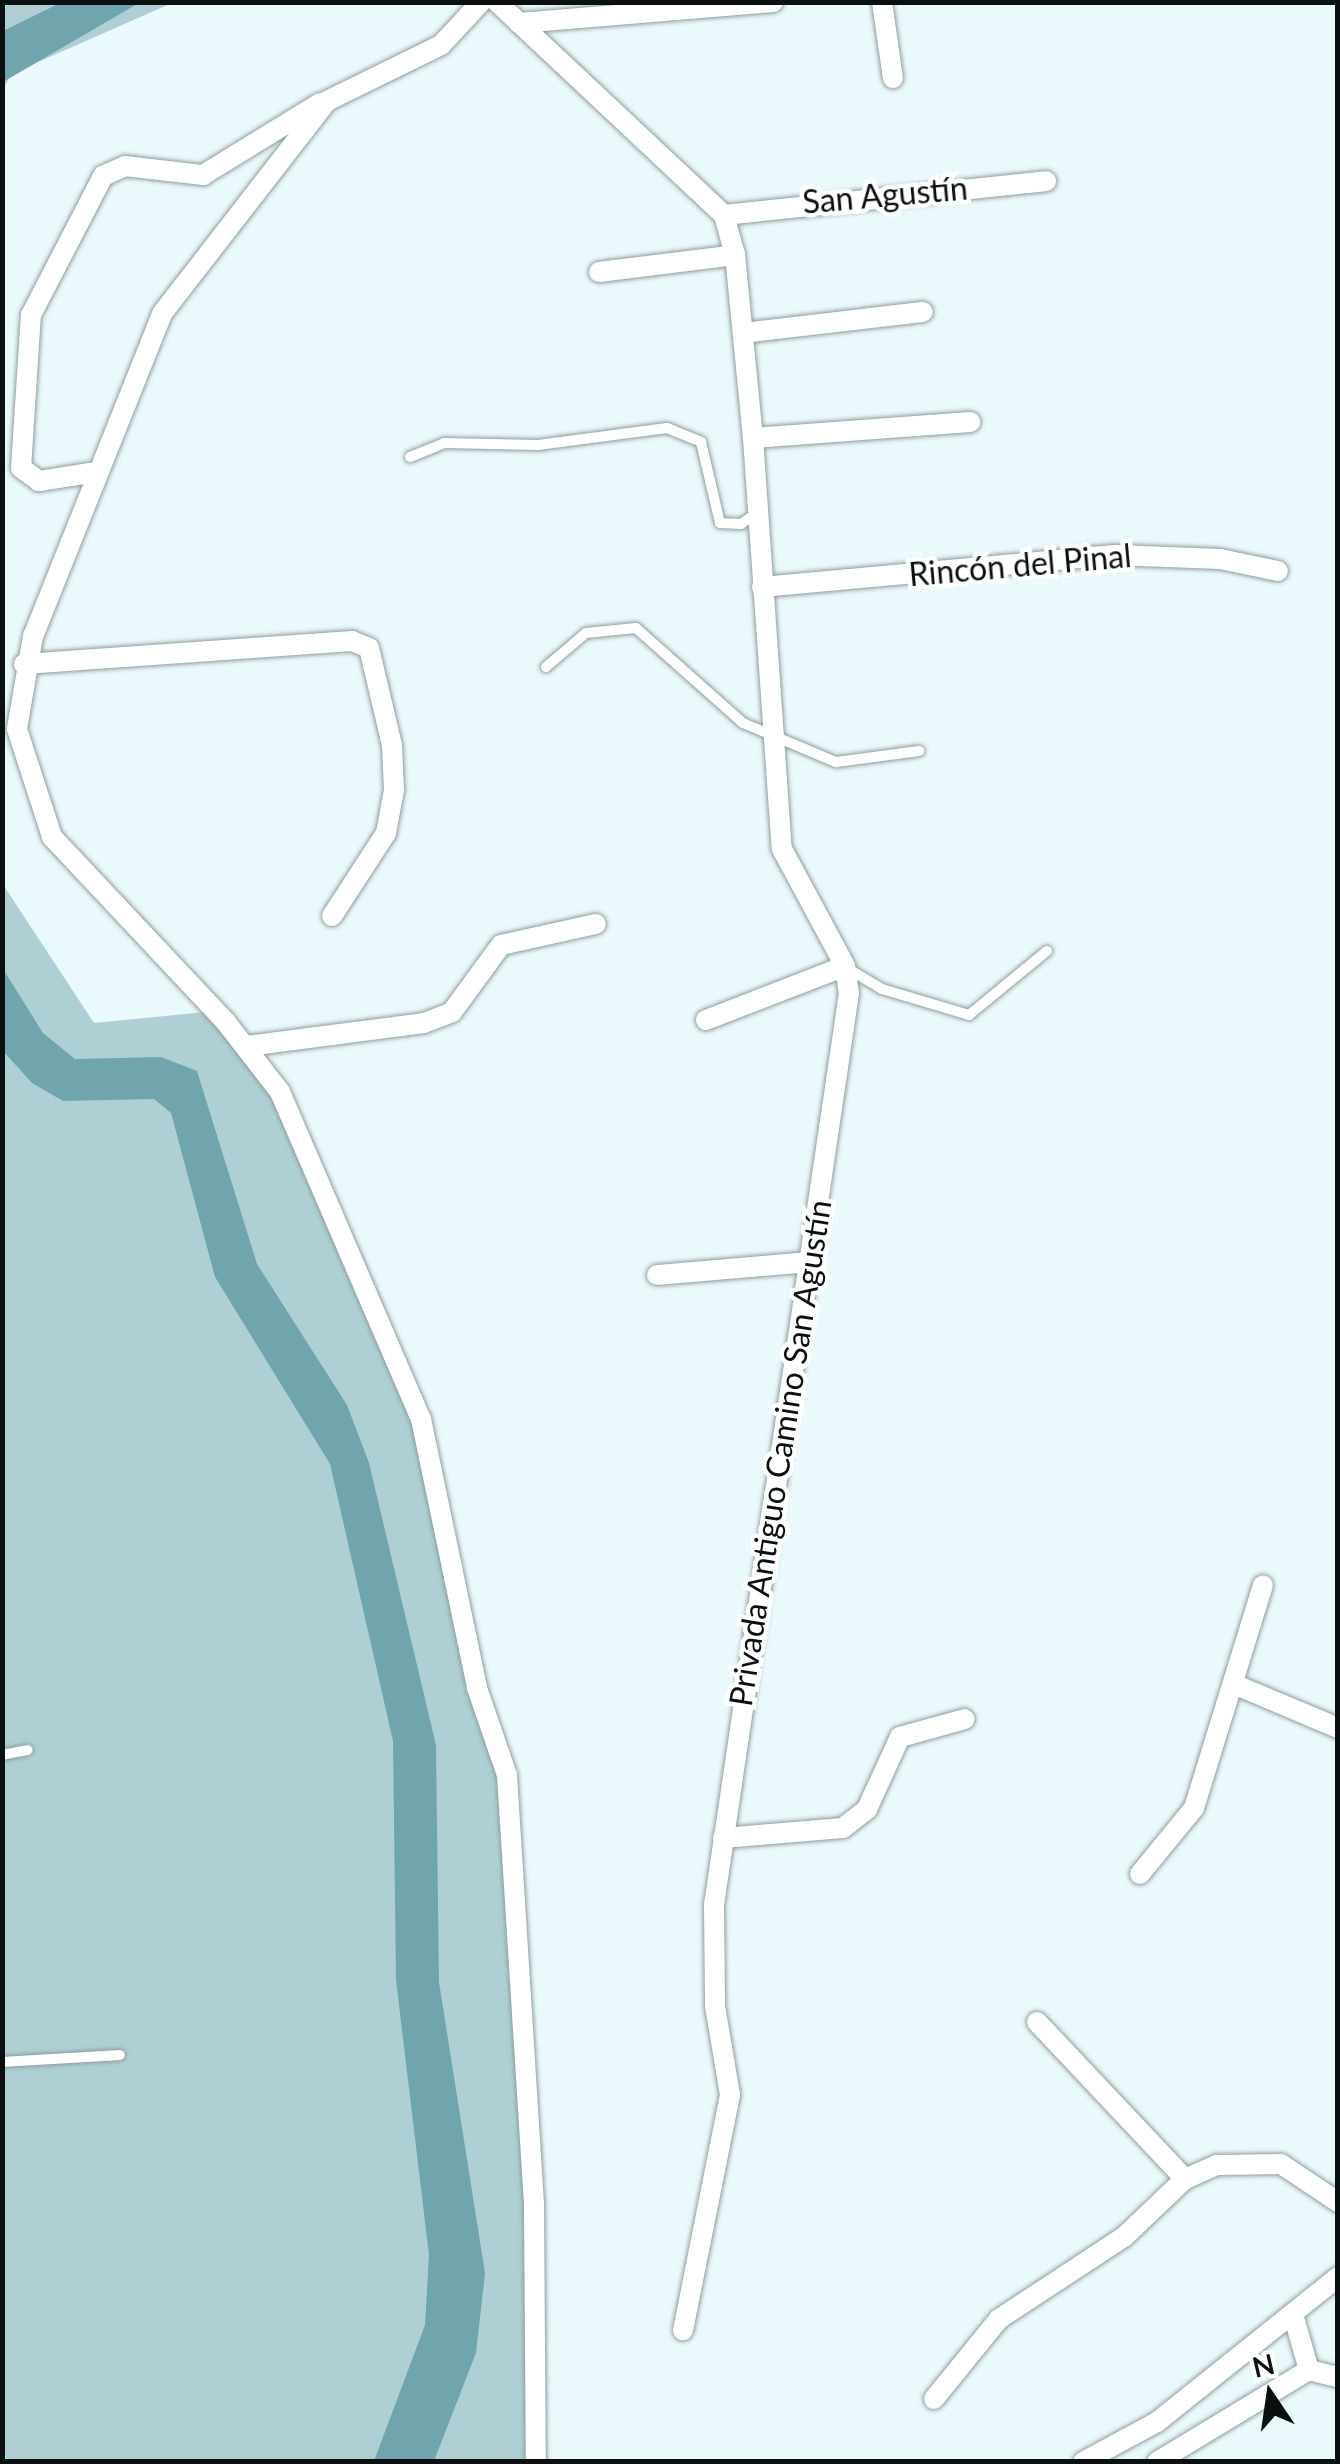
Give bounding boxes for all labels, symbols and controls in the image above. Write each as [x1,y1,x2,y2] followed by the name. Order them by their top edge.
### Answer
[800,169,970,221] street label: San Agustín
[907,536,1133,594] street label: Rincón del Pinal
[721,1196,839,1710] street label: Privada Antiguo Camino San Agustín
[1220,2344,1320,2444] north arrow
[1249,2346,1278,2384] text: N

